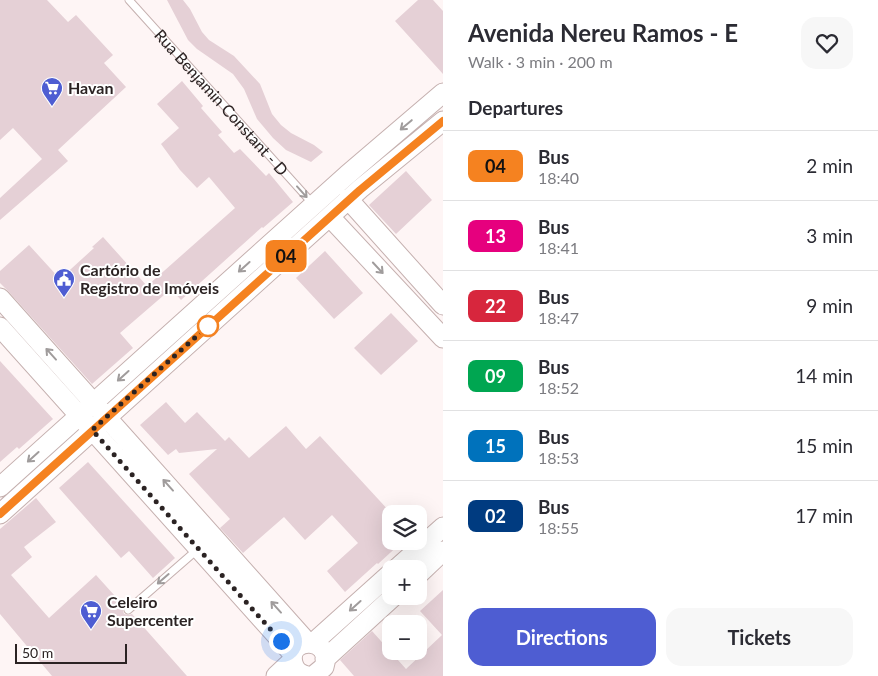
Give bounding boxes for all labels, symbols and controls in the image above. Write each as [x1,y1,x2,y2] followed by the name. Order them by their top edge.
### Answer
[801,17,853,69] button: heart
[468,18,738,47] text: Avenida Nereu Ramos - E
[151,25,293,179] street label: Rua Benjamin Constant - D
[468,52,613,71] text: Walk · 3 min · 200 m
[40,76,64,107] supermarket icon: Havan
[68,78,113,97] place label: Havan
[468,96,563,119] text: Departures
[399,119,412,130] one-way arrow
[538,145,569,168] text: Bus
[806,154,853,177] text: 2 min
[485,155,506,177] text: 04
[538,168,579,187] text: 18:40
[296,186,308,199] one-way arrow
[538,215,569,238] text: Bus
[806,224,853,247] text: 3 min
[485,225,506,247] text: 13
[538,238,579,257] text: 18:41
[264,240,308,272] line badge: 04
[276,245,296,267] text: 04
[80,260,219,297] place label: Cartório de Registro de Imóveis
[238,261,251,273] one-way arrow
[372,262,384,275] one-way arrow
[52,267,76,298] public building icon: Cartório de Registro de Imóveis
[538,285,569,308] text: Bus
[806,294,853,317] text: 9 min
[485,295,506,317] text: 22
[538,308,579,327] text: 18:47
[197,315,219,337] unlabelled marker
[45,348,56,361] one-way arrow
[538,355,569,378] text: Bus
[795,364,853,387] text: 14 min
[485,365,506,387] text: 09
[117,370,130,382] one-way arrow
[538,378,579,397] text: 18:52
[538,425,569,448] text: Bus
[795,434,853,457] text: 15 min
[485,435,506,457] text: 15
[538,448,579,467] text: 18:53
[26,452,39,463] one-way arrow
[163,479,174,492] one-way arrow
[538,495,569,518] text: Bus
[795,504,853,527] text: 17 min
[382,505,427,660] map controls
[382,505,427,550] button: layers
[485,505,506,527] text: 02
[538,518,579,537] text: 18:55
[382,560,427,605] button: +
[157,574,170,585] one-way arrow
[107,592,193,629] place label: Celeiro Supercenter
[79,599,103,630] supermarket icon: Celeiro Supercenter
[270,600,282,613] one-way arrow
[348,600,361,612] one-way arrow
[468,608,656,666] button: Directions
[666,608,853,666] button: Tickets
[382,615,427,660] button: −
[269,629,294,654] your location
[15,641,128,664] scale bar
[22,644,53,661] text: 50 m

